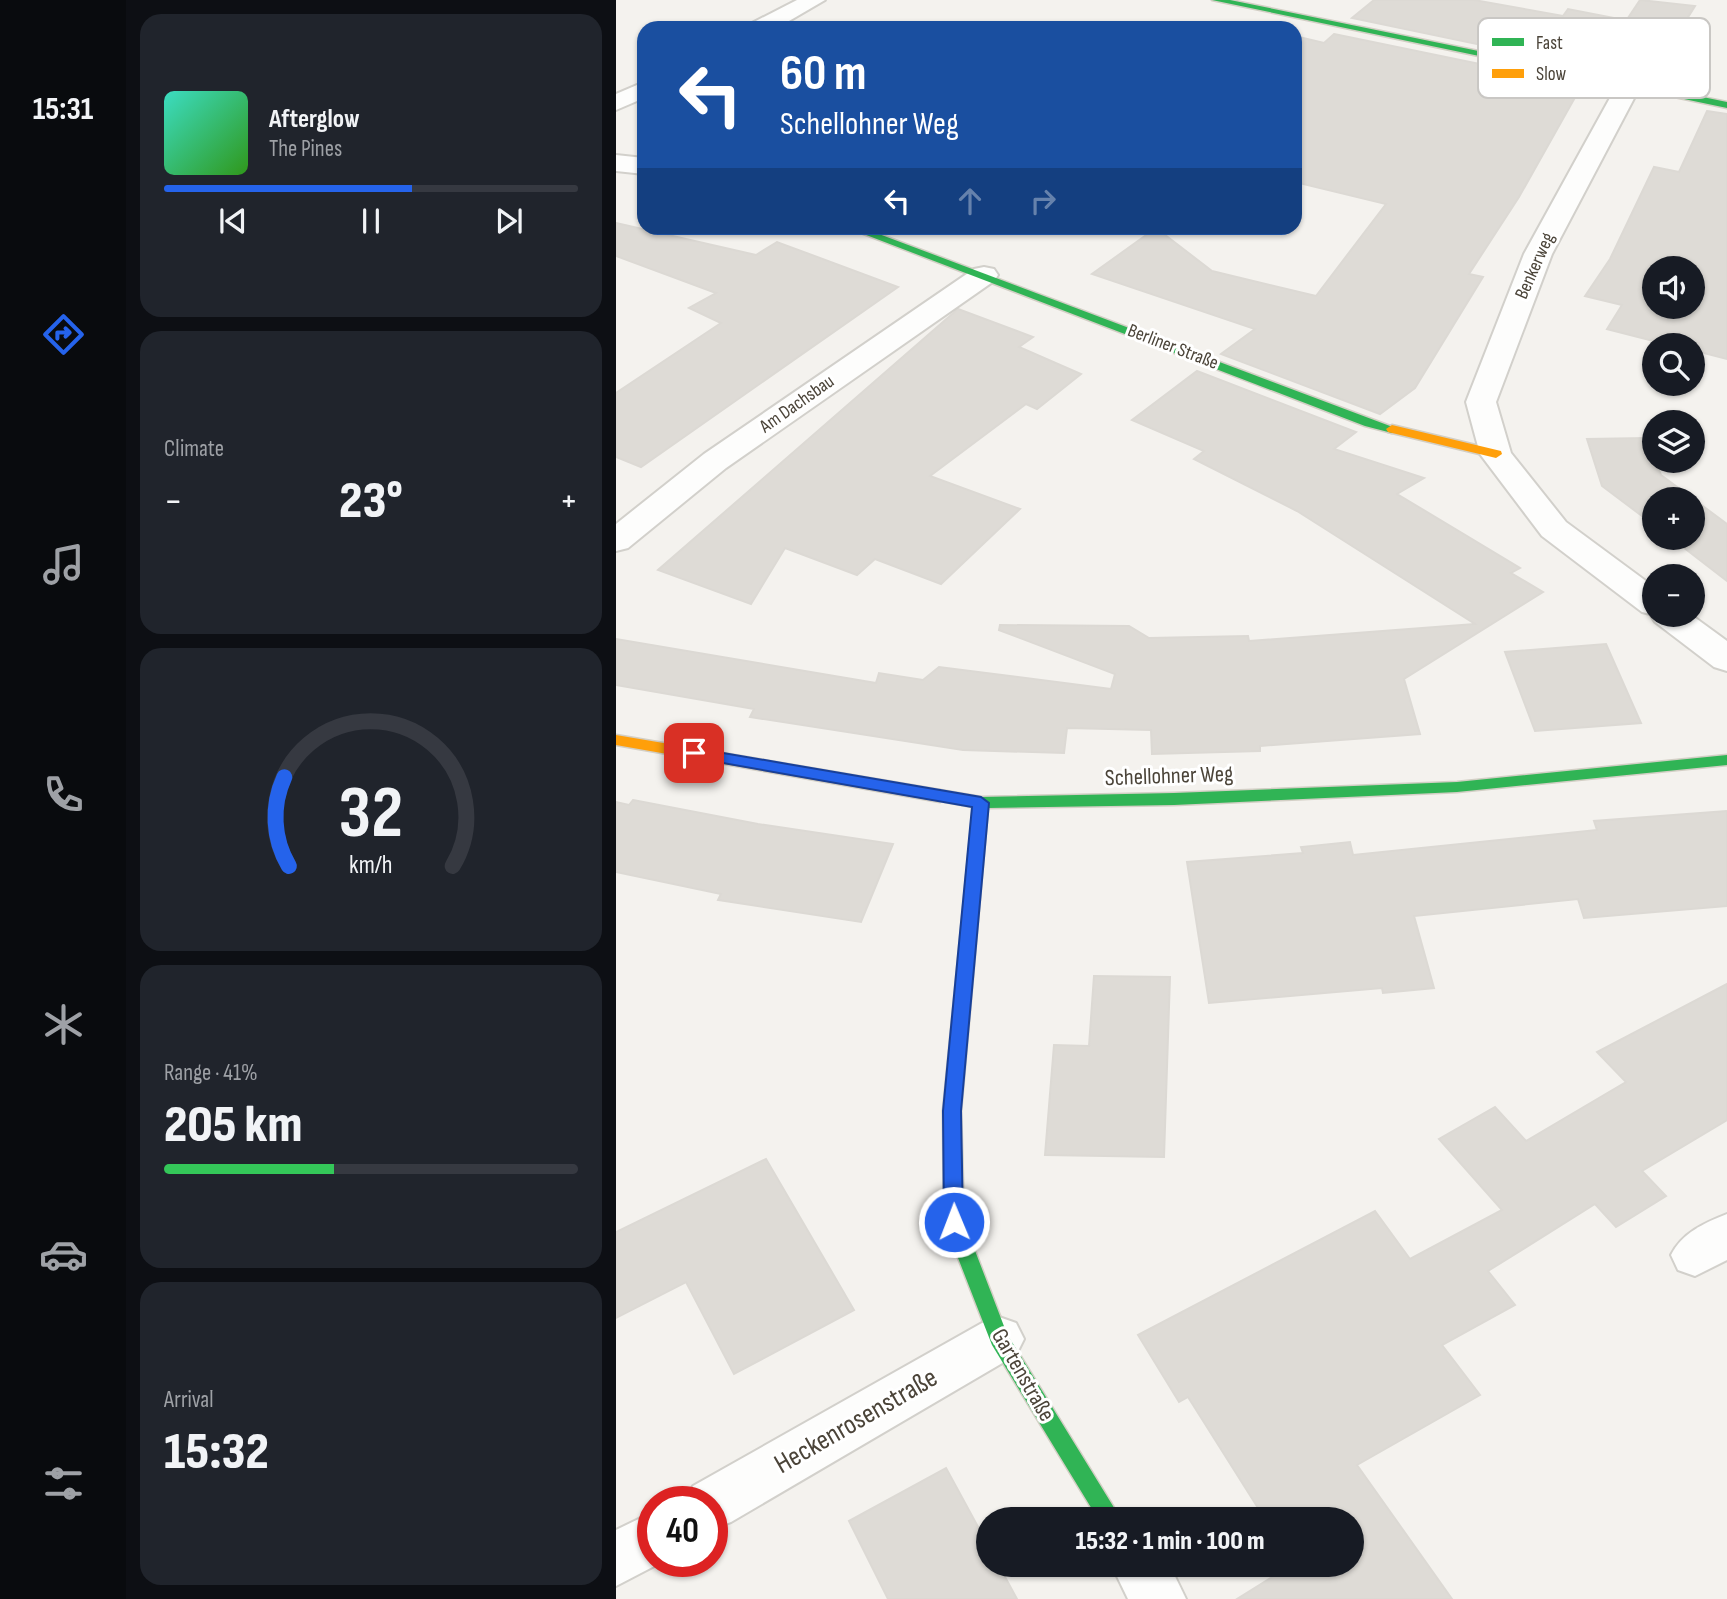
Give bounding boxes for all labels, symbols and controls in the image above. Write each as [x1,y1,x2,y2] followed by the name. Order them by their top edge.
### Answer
[1478,18,1710,98] legend
[1536,32,1563,55] text: Fast
[780,45,867,104] text: 60 m
[665,49,756,140] icon: left
[1536,63,1566,86] text: Slow
[33,90,93,129] text: 15:31
[269,104,360,135] text: Afterglow
[780,105,959,144] text: Schellohner Weg
[269,135,342,163] text: The Pines
[878,182,916,220] icon: left
[951,182,989,220] icon: ahead
[1024,182,1062,220] icon: right
[214,202,252,240] icon: previous
[352,202,390,240] icon: pause
[490,202,528,240] icon: next
[1510,229,1560,303] street label: Benkerweg
[1642,256,1705,627] map controls
[1642,256,1705,319] button: sound
[39,310,88,359] icon: directions
[1124,319,1222,375] street label: Berliner Straße
[1642,333,1705,396] button: search
[754,370,839,439] street label: Am Dachsbau
[1642,410,1705,473] button: layers
[164,435,224,463] text: Climate
[339,470,403,533] text: 23°
[164,479,183,524] text: −
[559,479,578,524] text: +
[1642,487,1705,550] button: +
[39,540,88,589] icon: music
[1642,564,1705,627] button: −
[664,723,724,783] pin
[675,734,713,772] icon: arrive
[1104,760,1234,792] street label: Schellohner Weg
[39,770,88,819] icon: phone
[339,770,403,858] text: 32
[349,849,393,880] text: km/h
[39,1000,88,1049] icon: climate
[164,1059,258,1087] text: Range · 41%
[164,1094,302,1157] text: 205 km
[917,1185,991,1259] position arrow
[39,1230,88,1279] icon: car
[985,1324,1061,1426] street label: Gartenstraße
[769,1361,943,1481] street label: Heckenrosenstraße
[164,1386,213,1414] text: Arrival
[164,1421,269,1484] text: 15:32
[39,1459,88,1508] icon: filters
[637,1486,728,1577] speed limit sign: 40
[1076,1526,1264,1557] text: 15:32 · 1 min · 100 m

